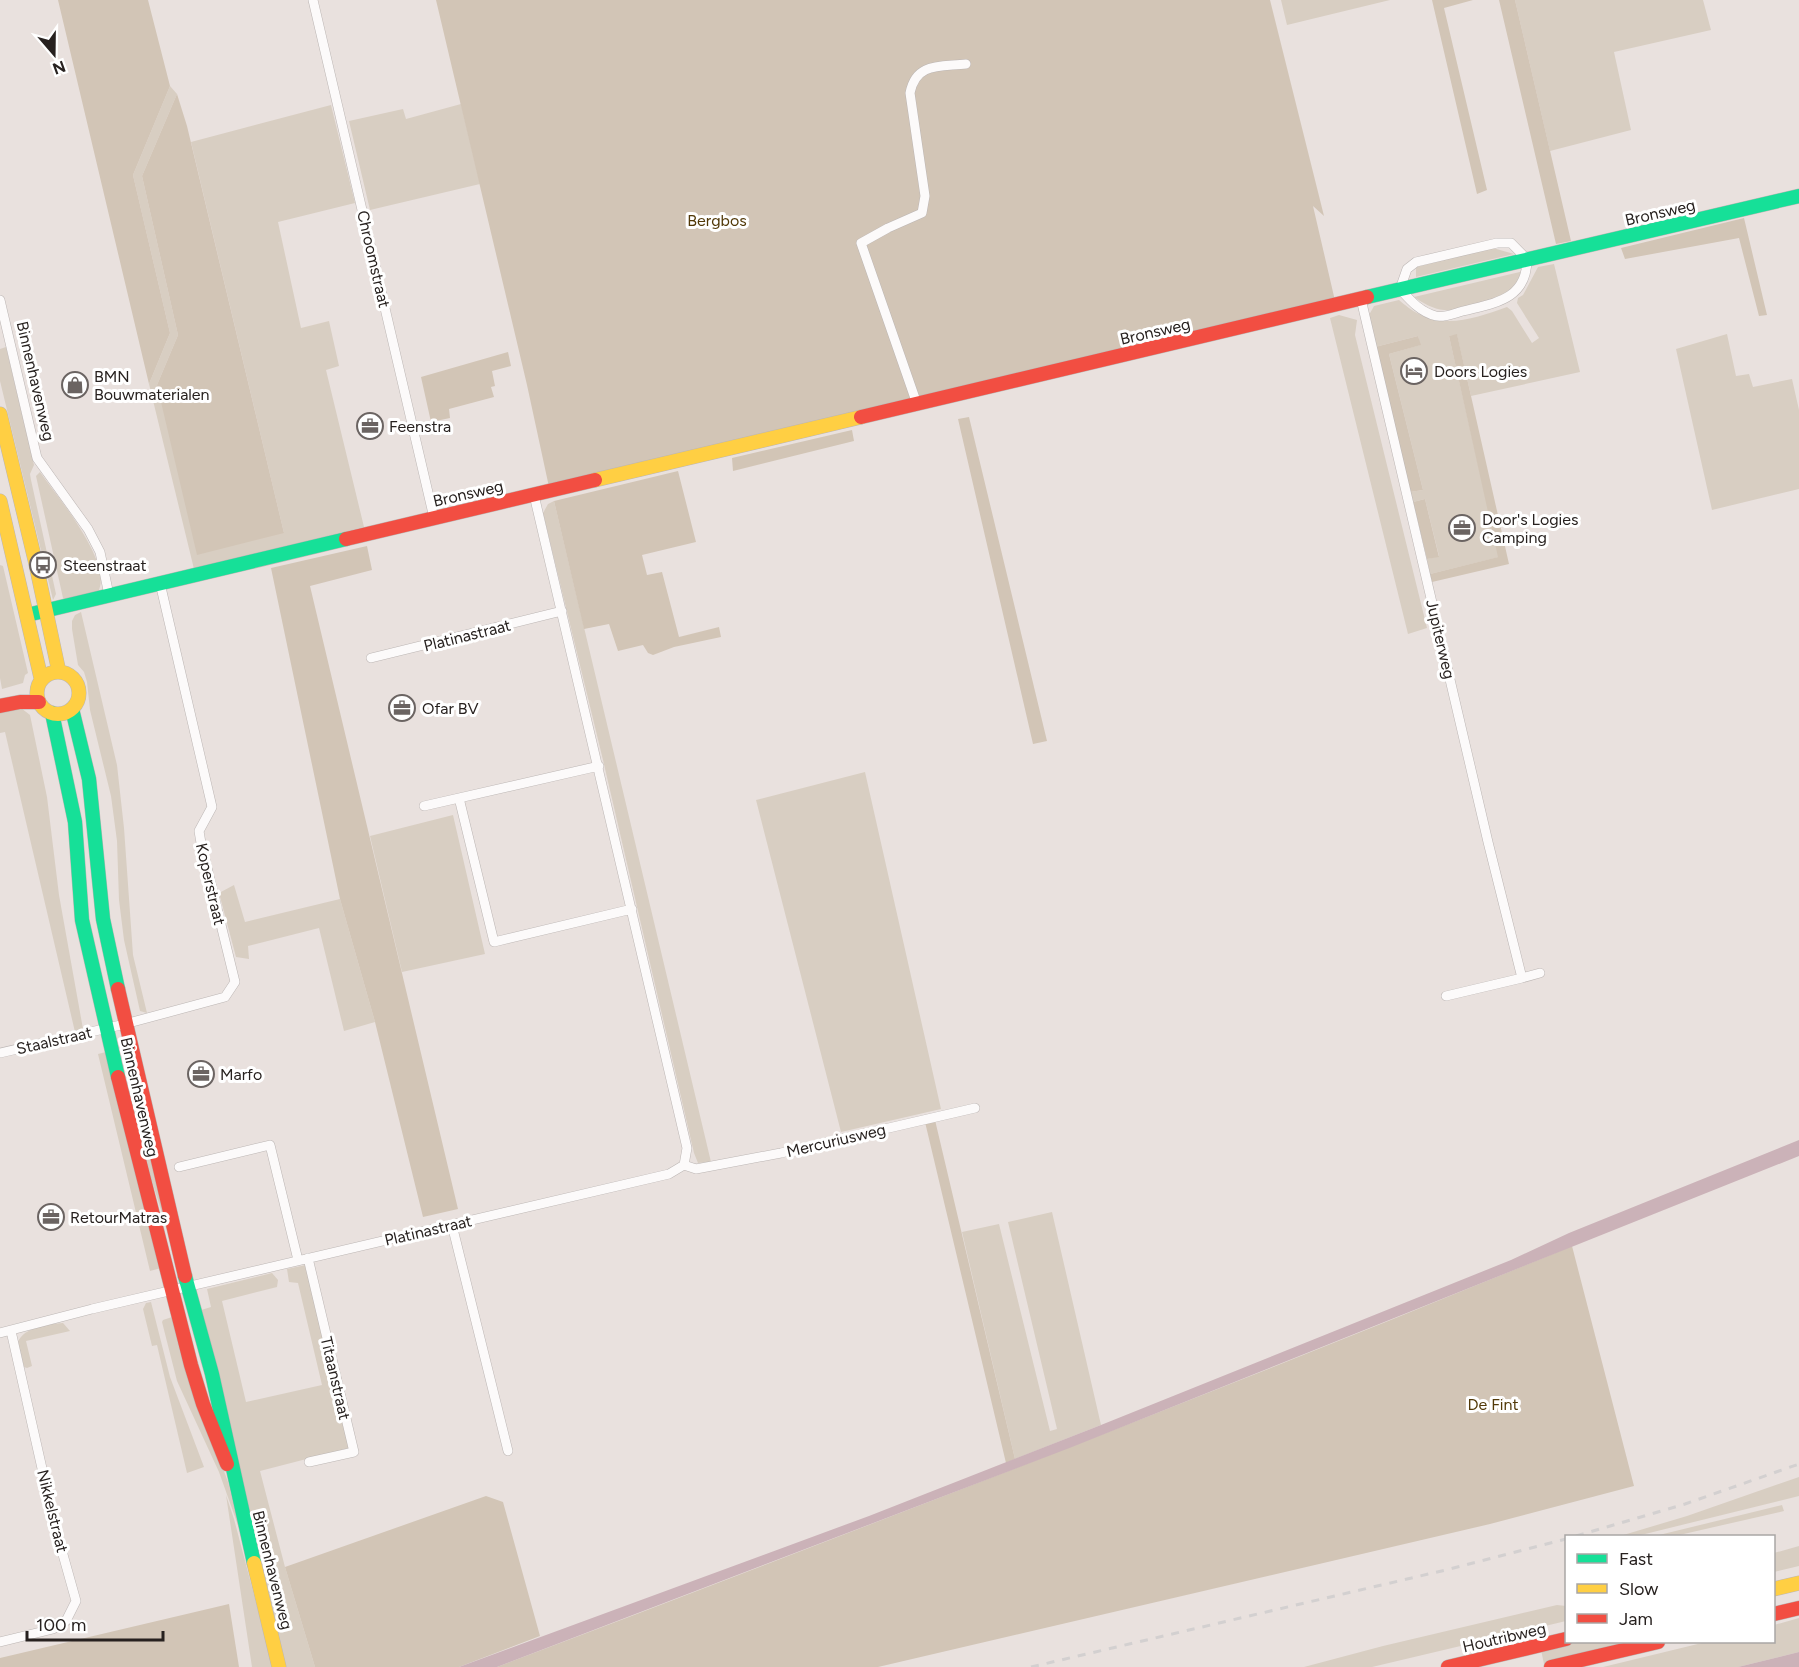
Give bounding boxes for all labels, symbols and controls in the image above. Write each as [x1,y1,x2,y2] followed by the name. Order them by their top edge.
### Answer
[24,24,84,84] north arrow
[50,57,68,79] text: N
[1623,195,1697,230] street label: Bronsweg
[353,209,394,310] street label: Chroomstraat
[687,211,747,230] park label: Bergbos
[1118,314,1192,349] street label: Bronsweg
[13,319,59,443] street label: Binnenhavenweg
[1399,356,1429,386] hotel icon: Doors Logies
[1434,362,1527,381] place label: Doors Logies
[94,367,210,404] place label: BMN Bouwmaterialen
[60,370,90,400] shop icon: BMN Bouwmaterialen
[355,411,385,441] office icon: Feenstra
[389,417,451,436] place label: Feenstra
[431,476,505,511] street label: Bronsweg
[1482,510,1578,547] place label: Door's Logies Camping
[1447,513,1477,543] office icon: Door's Logies Camping
[28,550,58,580] bus stop icon: Steenstraat
[63,556,147,575] place label: Steenstraat
[1422,598,1459,681] street label: Jupiterweg
[422,615,513,655] street label: Platinastraat
[387,693,417,723] office icon: Ofar BV
[422,699,479,718] place label: Ofar BV
[192,841,229,927] street label: Koperstraat
[14,1023,94,1058] street label: Staalstraat
[117,1035,163,1159] street label: Binnenhavenweg
[186,1059,216,1089] office icon: Marfo
[220,1065,262,1084] place label: Marfo
[785,1120,888,1161] street label: Mercuriusweg
[36,1202,66,1232] office icon: RetourMatras
[70,1208,167,1227] place label: RetourMatras
[383,1211,474,1250] street label: Platinastraat
[317,1335,354,1422] street label: Titaanstraat
[1467,1395,1519,1414] park label: De Fint
[33,1468,72,1555] street label: Nikkelstraat
[249,1509,297,1632] street label: Binnenhavenweg
[1565,1535,1775,1643] legend
[1619,1548,1653,1570] text: Fast
[1619,1578,1658,1600] text: Slow
[27,1604,164,1642] scale bar
[1619,1608,1653,1630] text: Jam
[36,1614,86,1636] text: 100 m
[1461,1619,1548,1656] street label: Houtribweg

